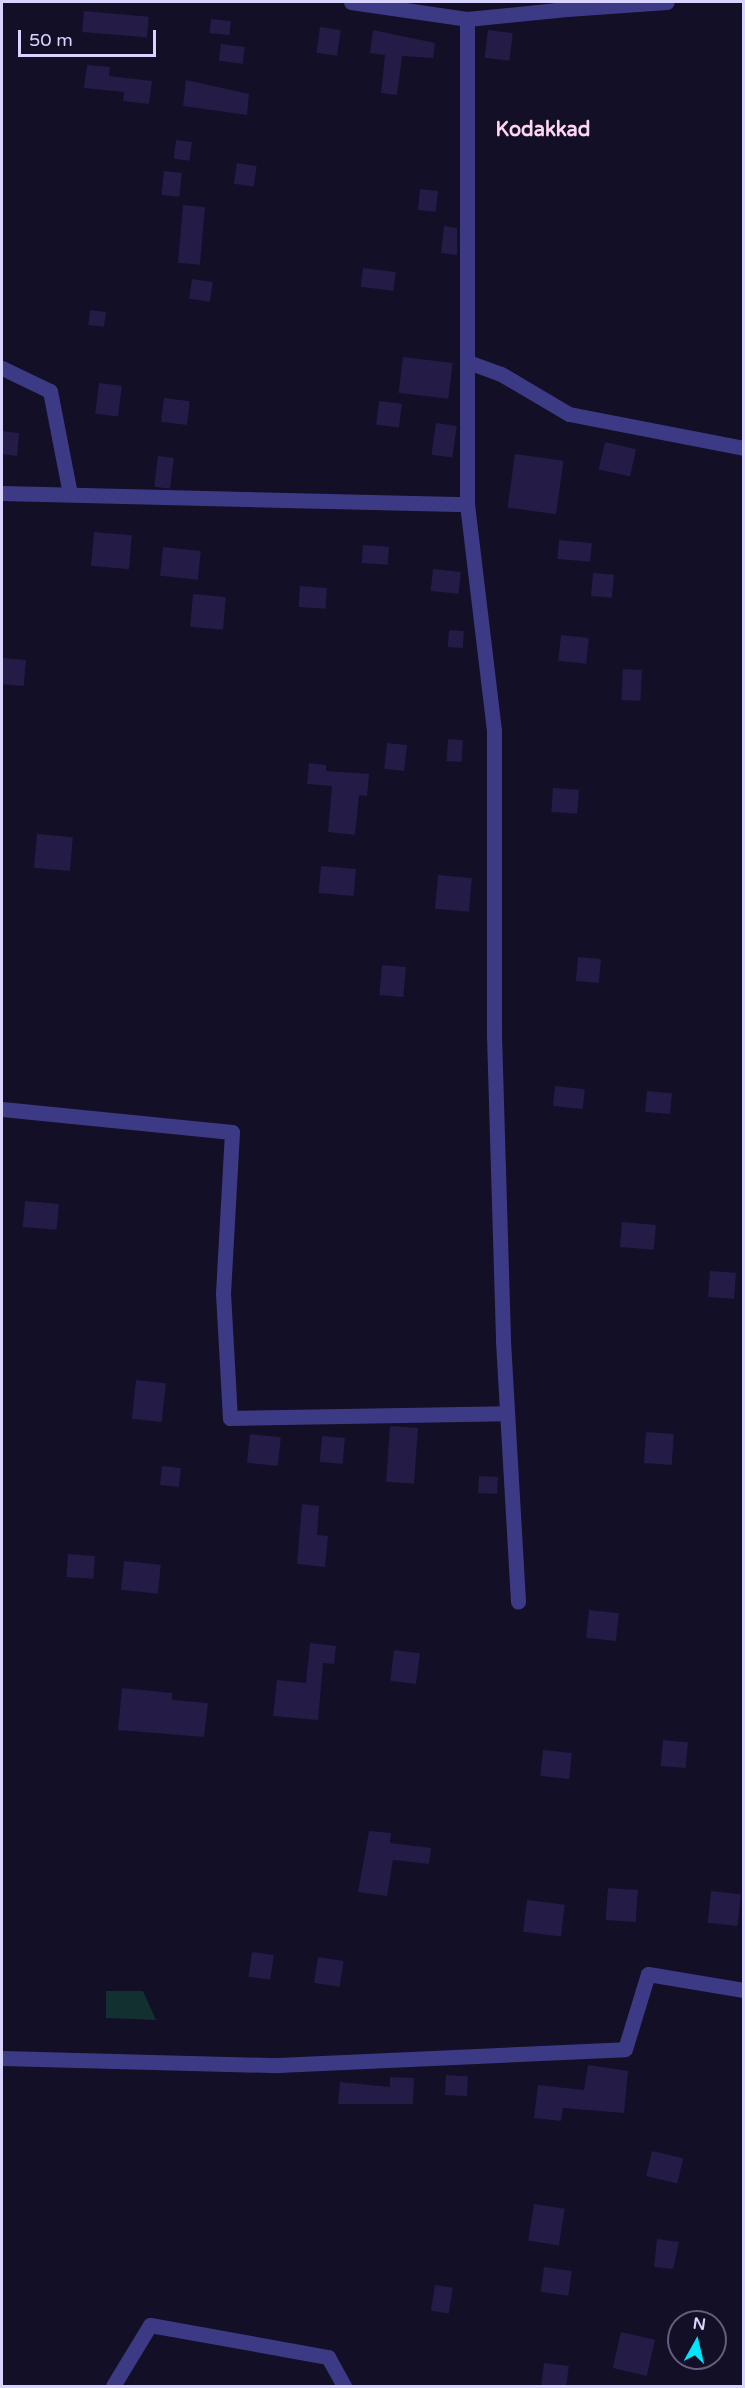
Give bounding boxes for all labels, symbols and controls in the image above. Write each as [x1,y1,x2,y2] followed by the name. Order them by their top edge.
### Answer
[21,18,159,56] scale bar
[29,29,73,51] text: 50 m
[496,118,590,142] district label: Kodakkad
[667,2310,727,2370] north arrow
[691,2313,707,2335] text: N

